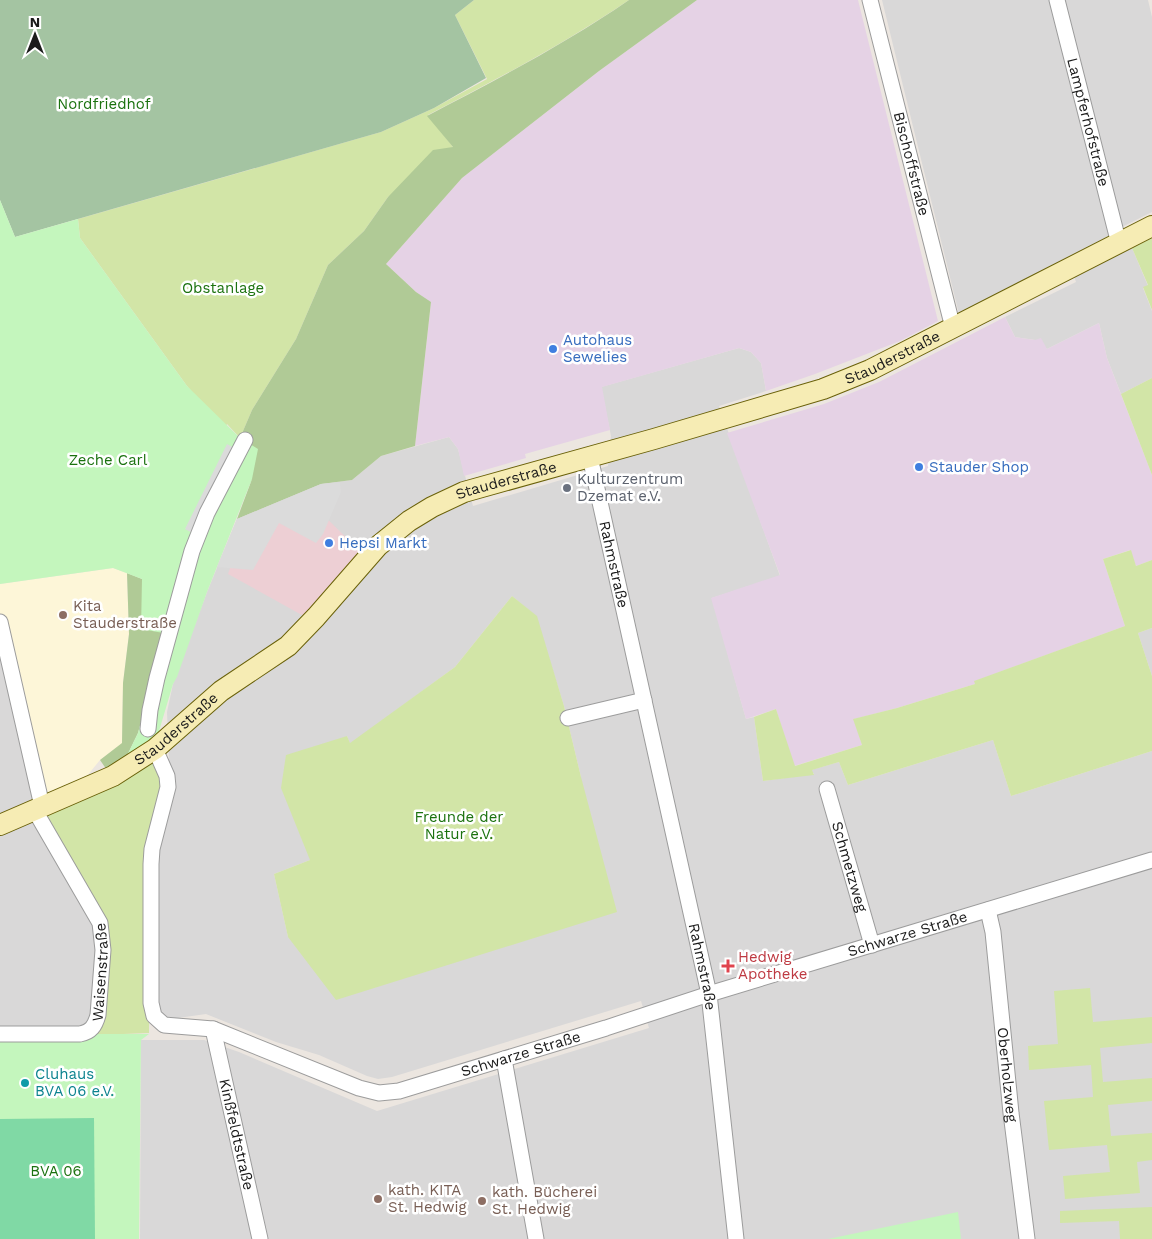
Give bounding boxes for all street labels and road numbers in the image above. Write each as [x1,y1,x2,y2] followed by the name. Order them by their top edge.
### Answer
[1063,56,1113,188] street label: Lampferhofstraße
[890,110,933,218] street label: Bischoffstraße
[842,327,943,388] street label: Stauderstraße
[453,458,559,504] street label: Stauderstraße
[595,519,632,610] street label: Rahmstraße
[131,689,222,769] street label: Stauderstraße
[828,819,871,914] street label: Schmetzweg
[845,907,970,961] street label: Schwarze Straße
[685,921,720,1011] street label: Rahmstraße
[89,922,112,1022] street label: Waisenstraße
[994,1026,1021,1123] street label: Oberholzweg
[459,1027,583,1081] street label: Schwarze Straße
[215,1077,258,1192] street label: Kinßfeldtstraße

